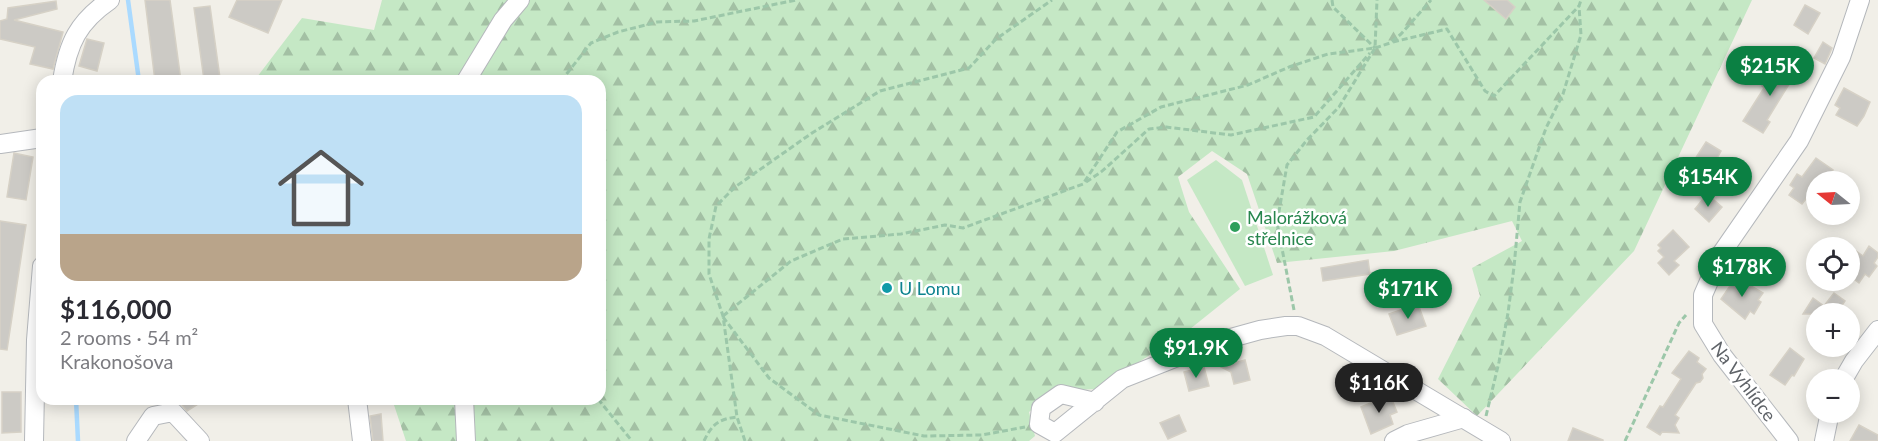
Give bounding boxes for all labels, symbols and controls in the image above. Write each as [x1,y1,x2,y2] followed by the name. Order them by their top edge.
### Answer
[1728,46,1812,97] pin: $215K
[1740,53,1800,77] text: $215K
[267,134,375,242] icon: home
[1666,157,1750,208] pin: $154K
[1678,164,1738,188] text: $154K
[1806,171,1860,225] north arrow
[1806,171,1860,423] map controls
[1247,206,1347,249] place label: Malorážková střelnice
[1228,220,1242,234] marker: Malorážková střelnice
[1806,237,1860,291] button: locate
[1700,247,1784,298] pin: $178K
[1712,254,1772,278] text: $178K
[1366,269,1450,320] pin: $171K
[1378,276,1438,300] text: $171K
[899,277,960,299] place label: U Lomu
[880,281,894,295] marker: U Lomu
[60,293,172,325] text: $116,000
[1806,303,1860,357] button: +
[60,325,198,349] text: 2 rooms · 54 m²
[1147,328,1245,379] pin: $91.9K
[1164,335,1228,359] text: $91.9K
[1707,337,1781,425] street label: Na Vyhlídce
[60,349,174,373] text: Krakonošova
[1337,363,1421,414] pin: $116K
[1806,369,1860,423] button: −
[1349,370,1409,394] text: $116K

